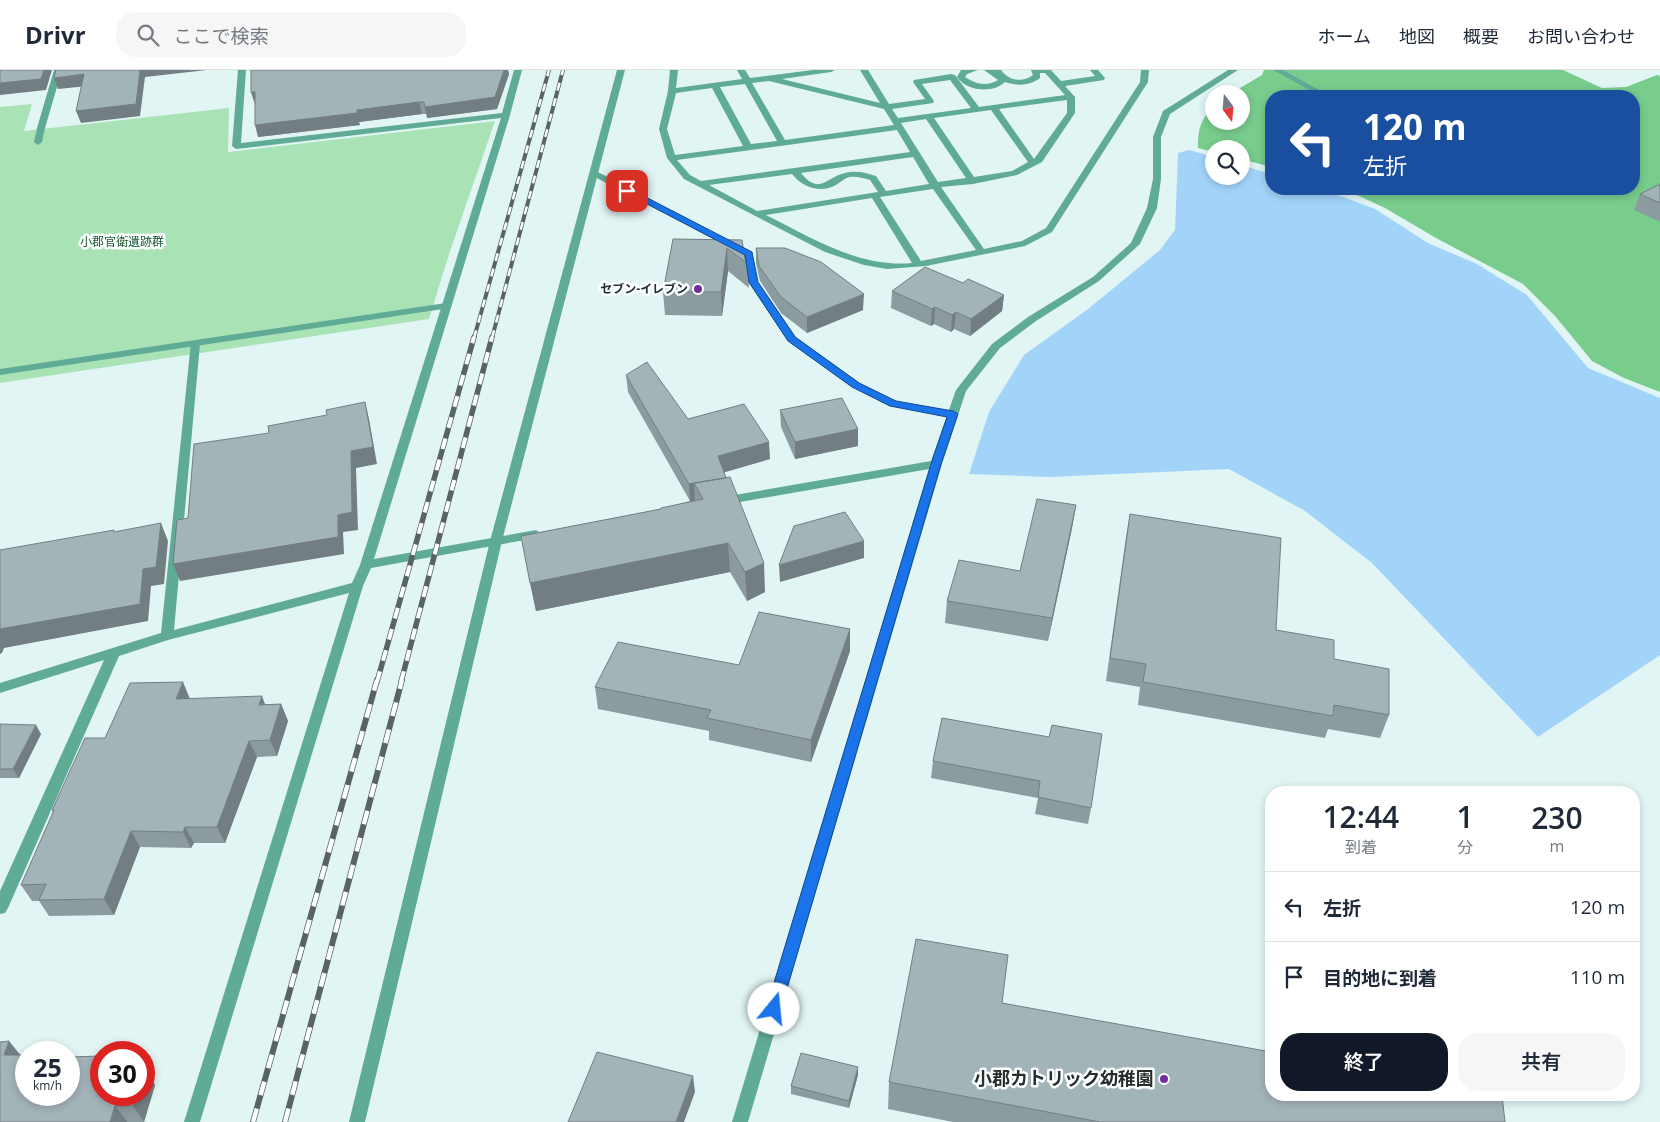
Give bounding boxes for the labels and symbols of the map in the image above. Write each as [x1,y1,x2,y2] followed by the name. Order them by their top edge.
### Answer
[1205,85,1250,130] north arrow
[606,170,648,212] pin
[80,233,164,250] park label: 小郡官衛遺跡群
[600,280,688,297] place label: セブン-イレブン
[692,283,704,295] marker: セブン-イレブン
[747,982,799,1034] position arrow
[90,1041,155,1106] speed limit sign: 30
[974,1066,1154,1090] place label: 小郡カトリック幼稚園
[1158,1073,1170,1085] marker: 小郡カトリック幼稚園

